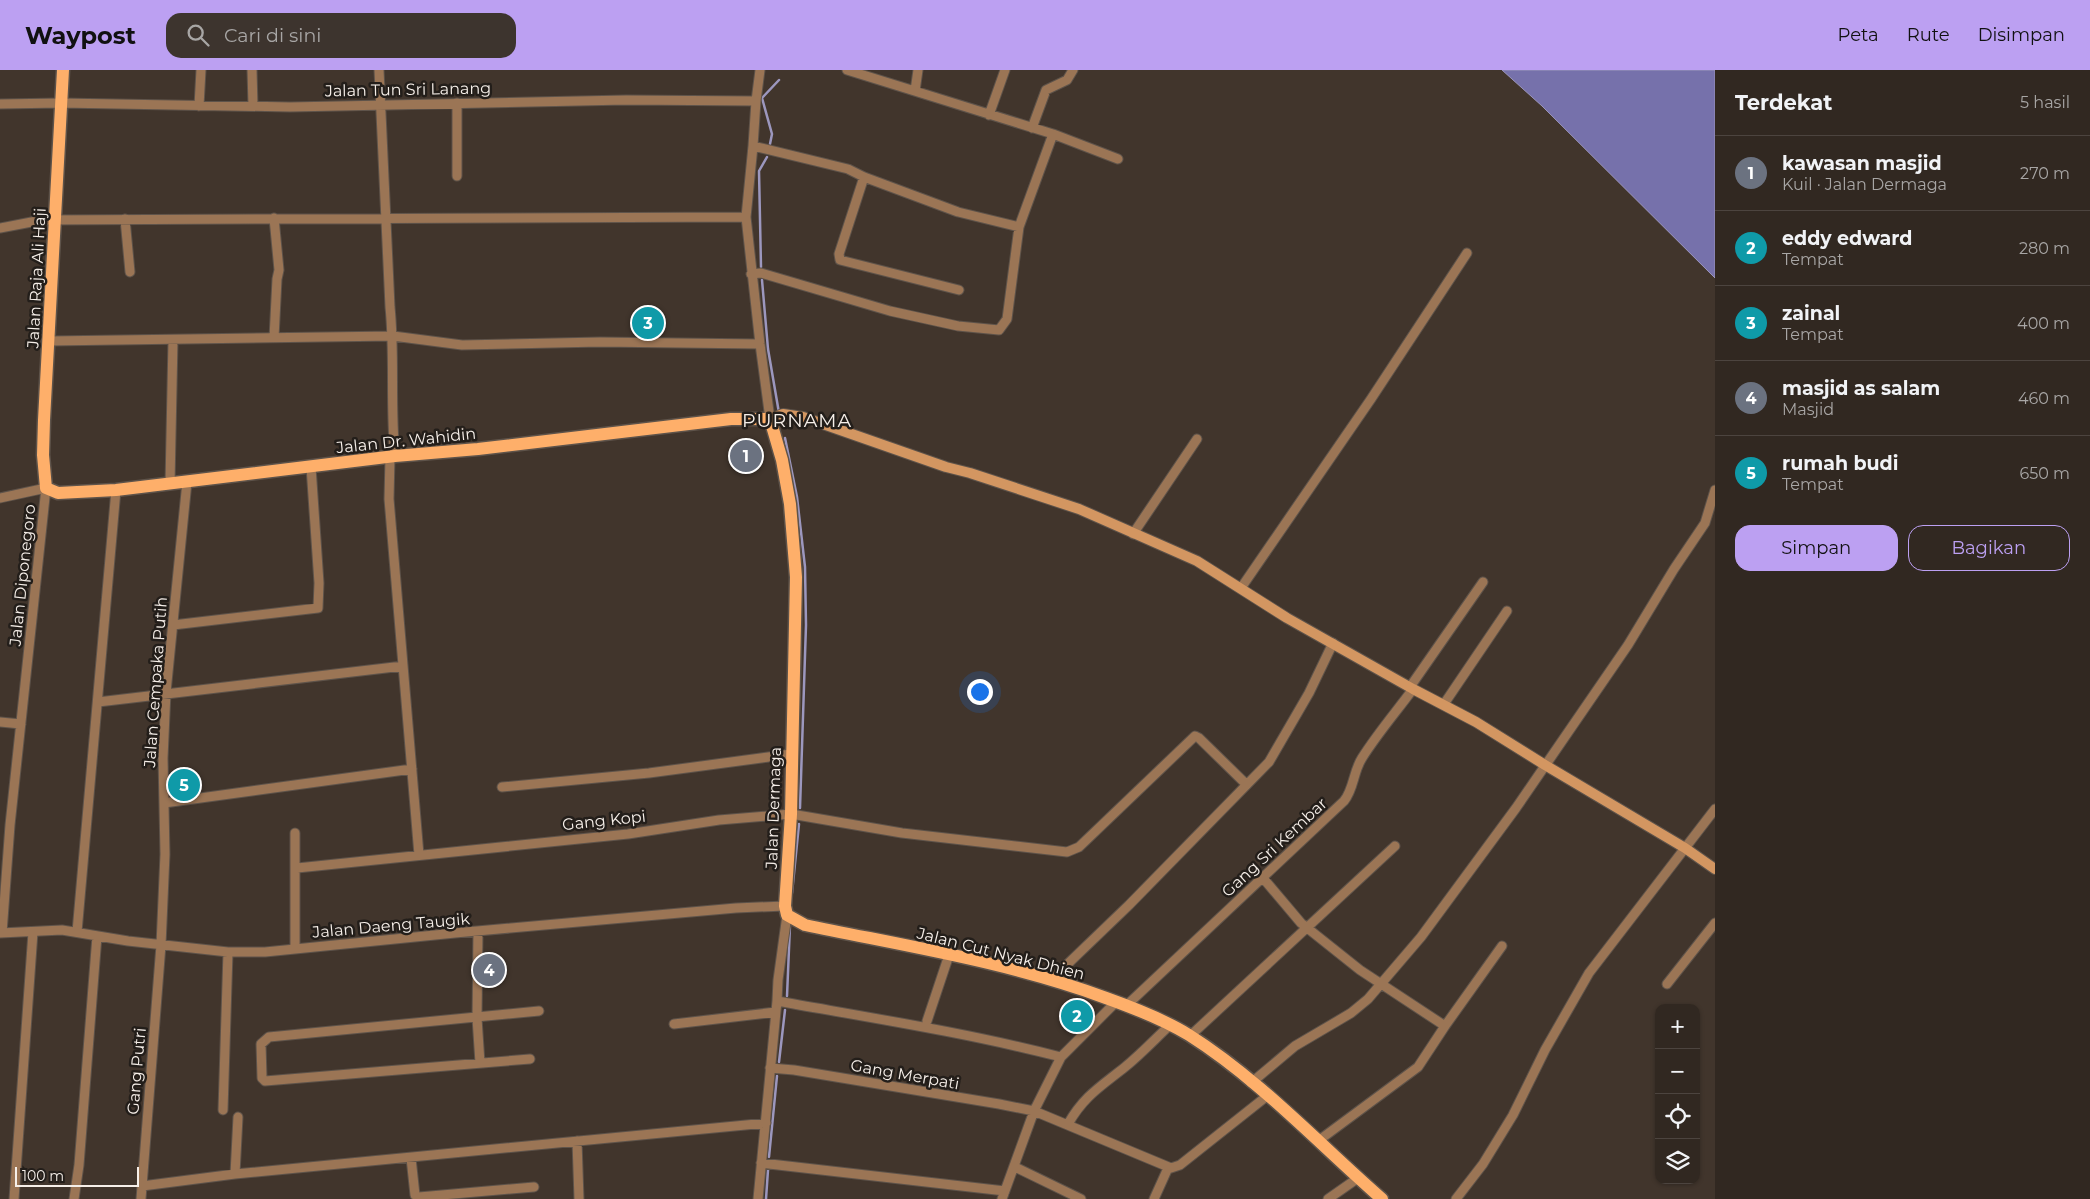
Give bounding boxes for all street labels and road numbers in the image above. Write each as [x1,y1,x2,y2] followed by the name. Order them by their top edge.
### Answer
[324,79,491,100] street label: Jalan Tun Sri Lanang
[23,207,50,350] street label: Jalan Raja Ali Haji
[334,424,477,457] street label: Jalan Dr. Wahidin
[6,503,39,648] street label: Jalan Diponegoro
[140,596,171,769] street label: Jalan Cempaka Putih
[762,747,785,870] street label: Jalan Dermaga
[1218,794,1331,901] street label: Gang Sri Kembar
[561,807,647,834] street label: Gang Kopi
[310,909,471,942] street label: Jalan Daeng Taugik
[914,923,1087,984] street label: Jalan Cut Nyak Dhien
[123,1027,150,1115] street label: Gang Putri
[849,1056,961,1093] street label: Gang Merpati

